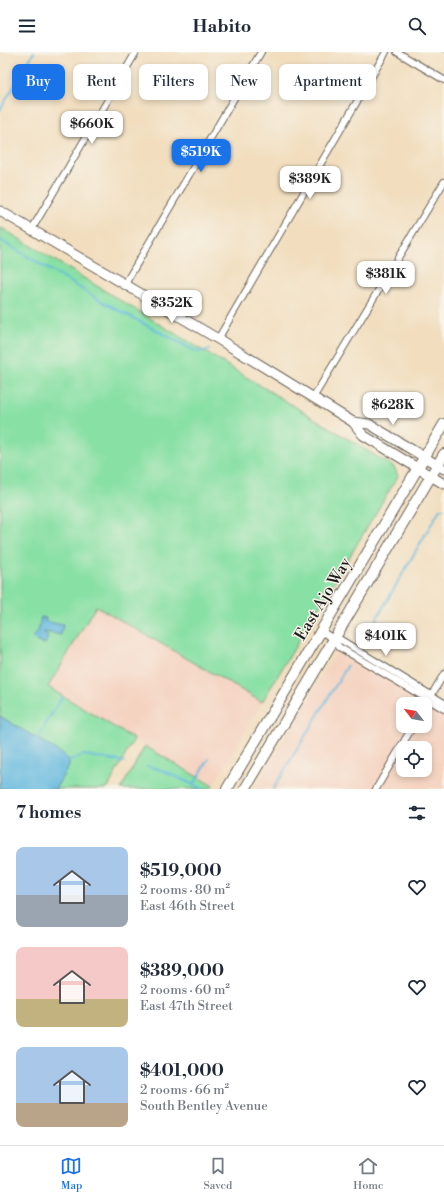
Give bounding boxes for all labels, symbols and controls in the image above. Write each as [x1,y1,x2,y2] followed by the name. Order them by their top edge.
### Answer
[16,15,38,37] icon: menu
[193,15,251,38] text: Habito
[406,15,428,37] icon: search
[12,64,65,100] chip: Buy
[73,64,131,100] chip: Rent
[139,64,208,100] chip: Filters
[216,64,271,100] chip: New
[279,64,376,100] chip: Apartment
[64,111,120,145] pin: $660K
[70,116,114,132] text: $660K
[173,139,229,173] pin: $519K
[181,144,221,160] text: $519K
[282,166,338,200] pin: $389K
[289,171,331,187] text: $389K
[358,261,414,295] pin: $381K
[366,266,406,282] text: $381K
[144,290,200,324] pin: $352K
[151,295,193,311] text: $352K
[365,392,421,426] pin: $628K
[372,397,414,413] text: $628K
[290,554,356,644] street label: East Ajo Way
[358,623,414,657] pin: $401K
[365,628,407,644] text: $401K
[396,697,432,733] north arrow
[396,697,432,777] map controls
[396,741,432,777] button: locate
[16,802,81,824] text: 7 homes
[406,802,428,824] icon: filters
[140,860,222,882] text: $519,000
[48,863,96,911] icon: home
[406,876,428,898] icon: heart
[140,882,230,898] text: 2 rooms · 80 m²
[140,898,235,914] text: East 46th Street
[140,960,224,982] text: $389,000
[48,963,96,1011] icon: home
[406,976,428,998] icon: heart
[140,982,230,998] text: 2 rooms · 60 m²
[140,998,233,1014] text: East 47th Street
[140,1060,224,1082] text: $401,000
[48,1063,96,1111] icon: home
[406,1076,428,1098] icon: heart
[140,1082,229,1098] text: 2 rooms · 66 m²
[140,1098,268,1114] text: South Bentley Avenue
[60,1155,82,1193] tab: Map
[203,1155,232,1193] tab: Saved
[353,1155,384,1193] tab: Home

